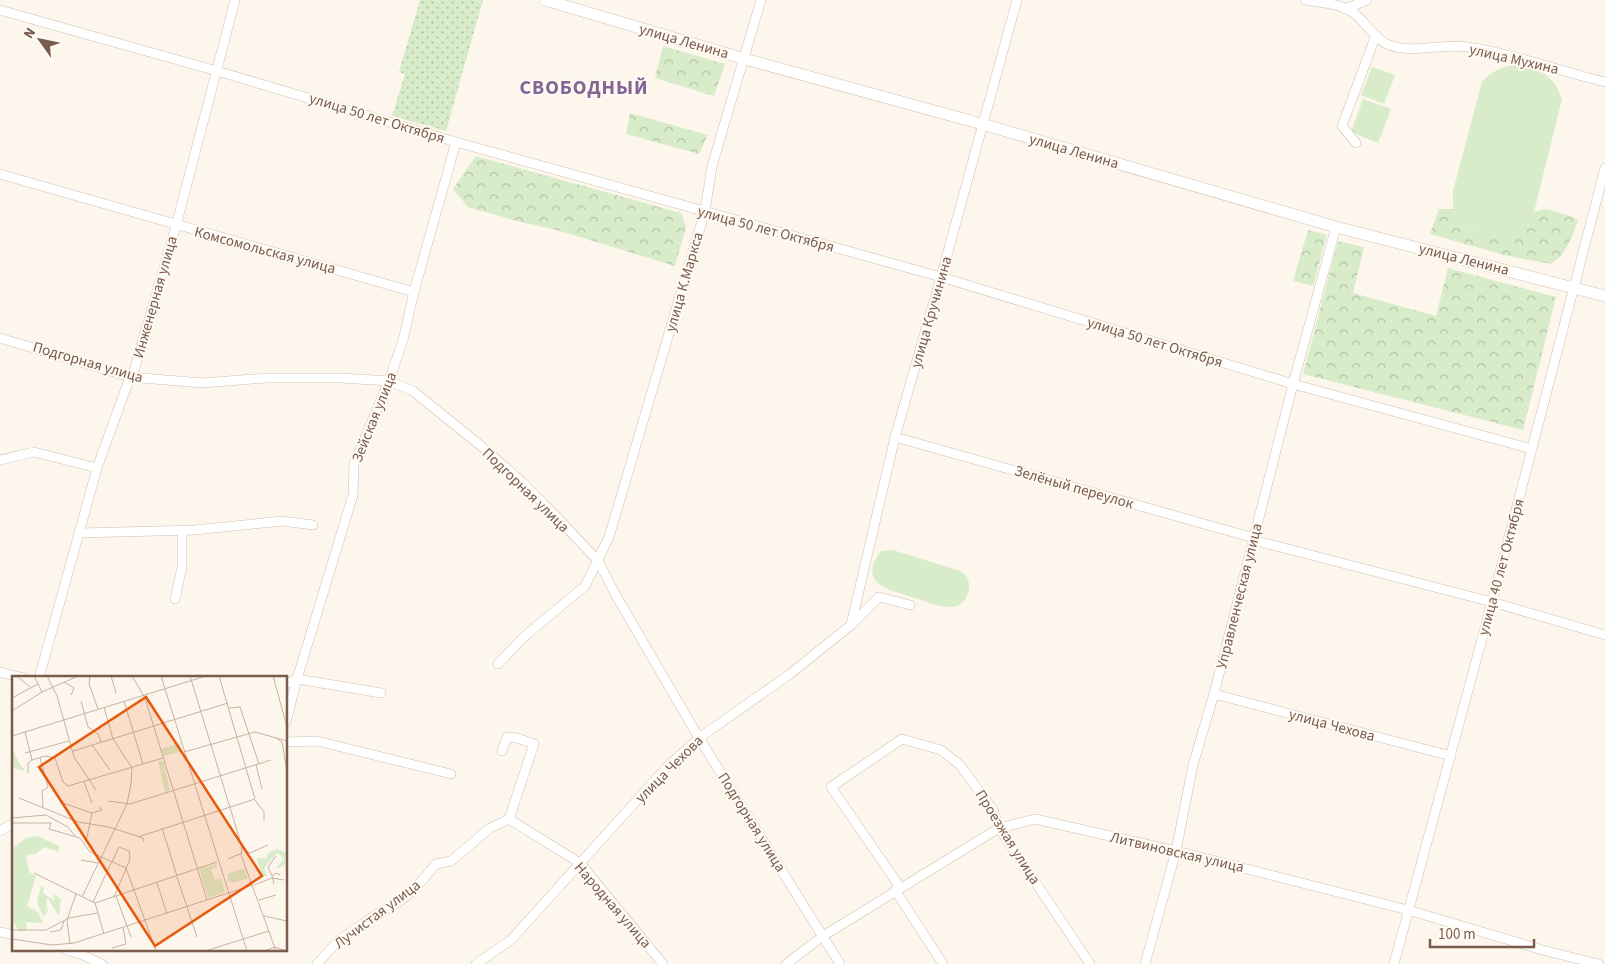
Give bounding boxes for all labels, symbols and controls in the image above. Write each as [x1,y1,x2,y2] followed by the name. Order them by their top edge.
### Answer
[15,15,65,65] north arrow
[637,19,731,64] street label: улица Ленина
[19,24,41,43] text: N
[1467,39,1561,80] street label: улица Мухина
[519,74,649,102] district label: СВОБОДНЫЙ
[306,88,447,149] street label: улица 50 лет Октября
[1027,129,1121,174] street label: улица Ленина
[695,201,837,258] street label: улица 50 лет Октября
[192,222,338,279] street label: Комсомольская улица
[660,230,709,335] street label: улица К.Маркса
[128,234,183,361] street label: Инженерная улица
[1417,238,1511,281] street label: улица Ленина
[905,254,957,370] street label: улица Кручинина
[1084,312,1225,373] street label: улица 50 лет Октября
[30,337,145,388] street label: Подгорная улица
[347,369,402,466] street label: Зейская улица
[477,443,574,537] street label: Подгорная улица
[1012,460,1136,515] street label: Зелёный переулок
[1473,496,1530,638] street label: улица 40 лет Октября
[1211,521,1268,671] street label: Управленческая улица
[12,676,288,952] inset map
[1286,704,1377,747] street label: улица Чехова
[631,731,708,808] street label: улица Чехова
[713,768,791,876] street label: Подгорная улица
[970,786,1045,889] street label: Проезжая улица
[1108,827,1246,878] street label: Литвиновская улица
[569,858,656,953] street label: Народная улица
[330,875,425,954] street label: Лучистая улица
[1430,916,1534,948] scale bar
[1438,924,1476,945] text: 100 m

